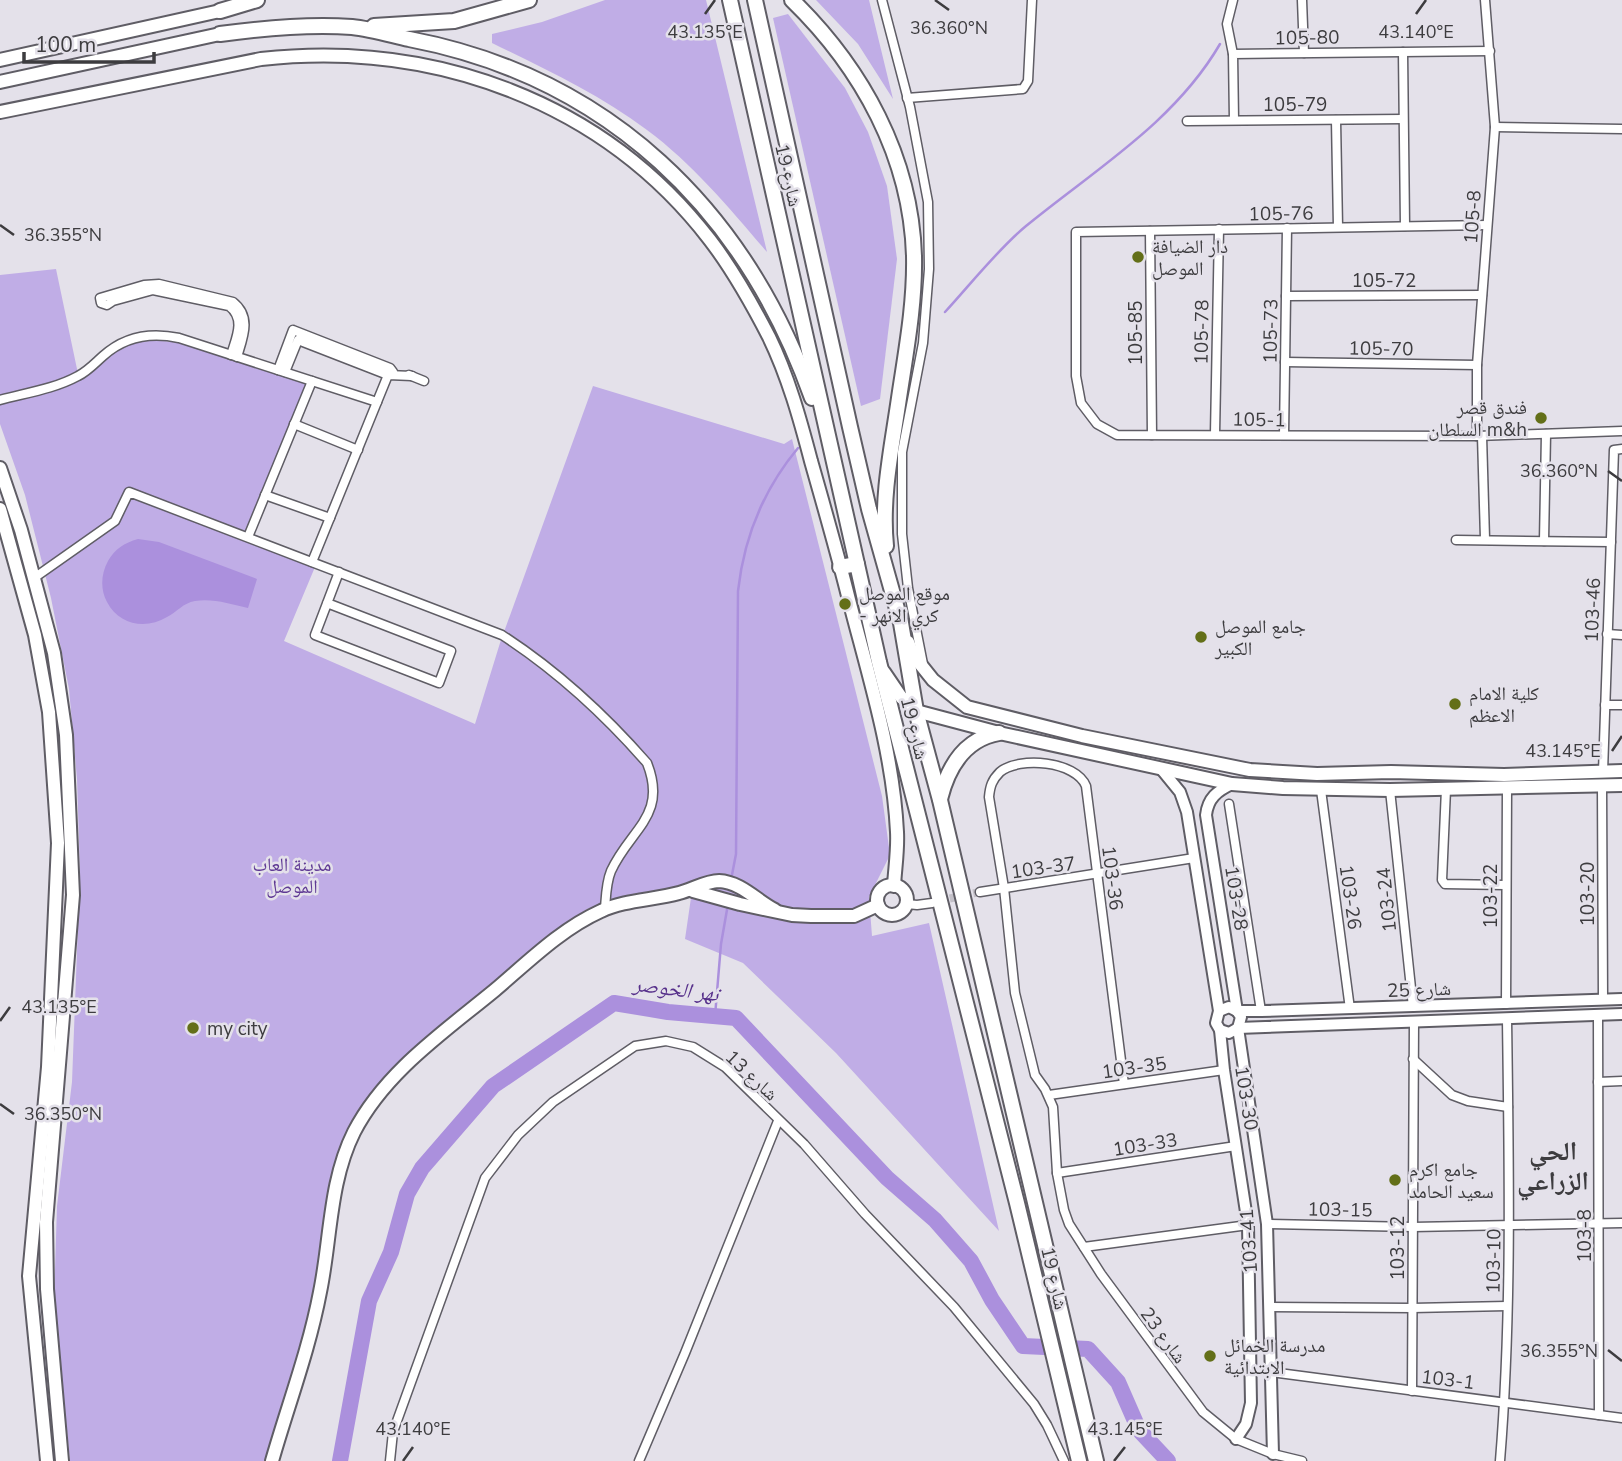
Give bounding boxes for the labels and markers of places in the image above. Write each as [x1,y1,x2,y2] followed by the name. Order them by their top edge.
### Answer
[1152,234,1228,282] place label: دار الضيافة الموصل
[1130,249,1146,265] marker: دار الضيافة الموصل
[1428,395,1527,443] place label: فندق قصر السلطان m&h
[1533,410,1549,426] marker: فندق قصر السلطان m&h
[859,581,950,631] place label: موقع الموصل - كري الانهر
[837,596,853,612] marker: موقع الموصل - كري الانهر
[1214,614,1306,662] place label: جامع الموصل الكبير
[1193,629,1209,645] marker: جامع الموصل الكبير
[1469,681,1539,729] place label: كلية الامام الاعظم
[1447,696,1463,712] marker: كلية الامام الاعظم
[207,1016,268,1042] place label: my city
[185,1020,201,1036] marker: my city
[1409,1157,1494,1205] place label: جامع اكرم سعيد الحامد
[1387,1172,1403,1188] marker: جامع اكرم سعيد الحامد
[1224,1333,1325,1381] place label: مدرسة الخمائل الابتدائية
[1202,1348,1218,1364] marker: مدرسة الخمائل الابتدائية

